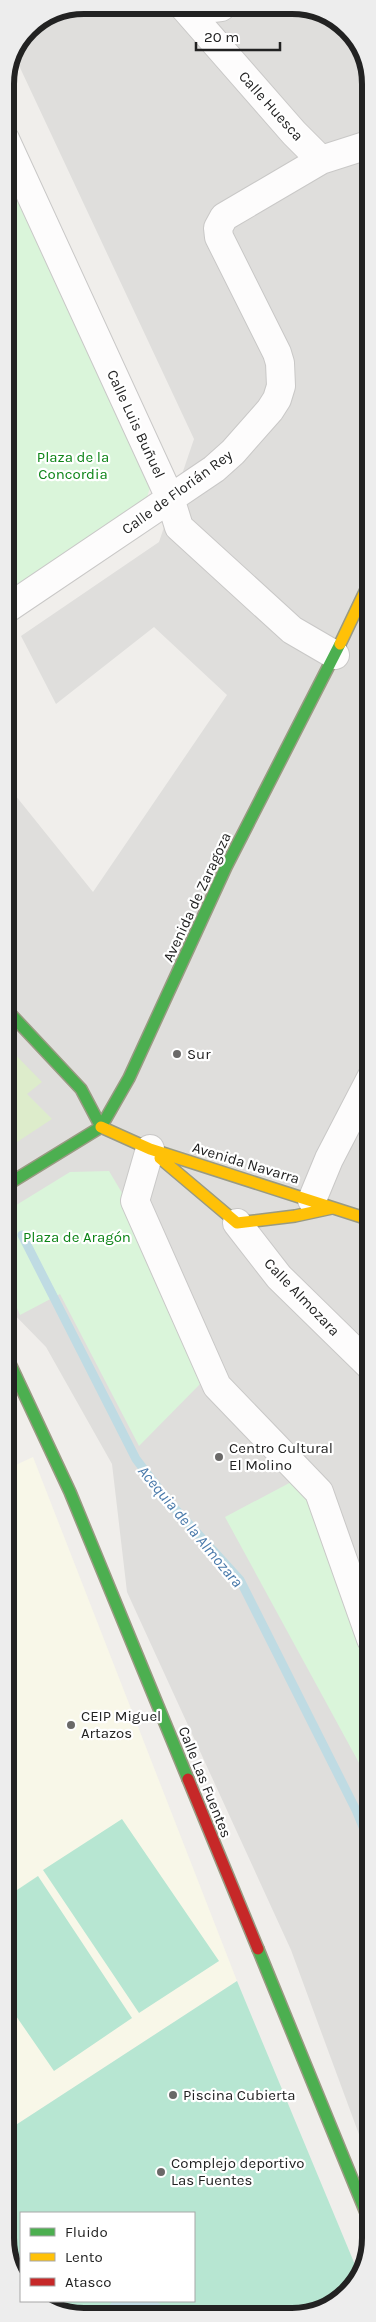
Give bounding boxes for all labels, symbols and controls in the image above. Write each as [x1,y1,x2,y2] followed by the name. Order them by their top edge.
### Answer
[196,20,280,52] scale bar
[204,28,239,46] text: 20 m
[235,67,307,145] street label: Calle Huesca
[103,367,169,481] street label: Calle Luis Buñuel
[118,446,236,538] street label: Calle de Florián Rey
[37,448,109,483] park label: Plaza de la Concordia
[159,829,235,965] street label: Avenida de Zaragoza
[187,1045,211,1063] place label: Sur
[171,1048,183,1060] marker: Sur
[190,1138,302,1188] street label: Avenida Navarra
[23,1228,131,1246] park label: Plaza de Aragón
[260,1254,344,1340] street label: Calle Almozara
[229,1439,333,1474] place label: Centro Cultural El Molino
[213,1451,225,1463] marker: Centro Cultural El Molino
[134,1462,247,1591] water label: Acequia de la Almozara
[81,1707,161,1742] place label: CEIP Miguel Artazos
[65,1719,77,1731] marker: CEIP Miguel Artazos
[174,1724,236,1840] street label: Calle Las Fuentes
[183,2086,295,2104] place label: Piscina Cubierta
[167,2089,179,2101] marker: Piscina Cubierta
[171,2154,304,2189] place label: Complejo deportivo Las Fuentes
[155,2166,167,2178] marker: Complejo deportivo Las Fuentes
[20,2212,195,2302] legend
[65,2223,108,2241] text: Fluido
[65,2248,103,2266] text: Lento
[65,2273,111,2291] text: Atasco

